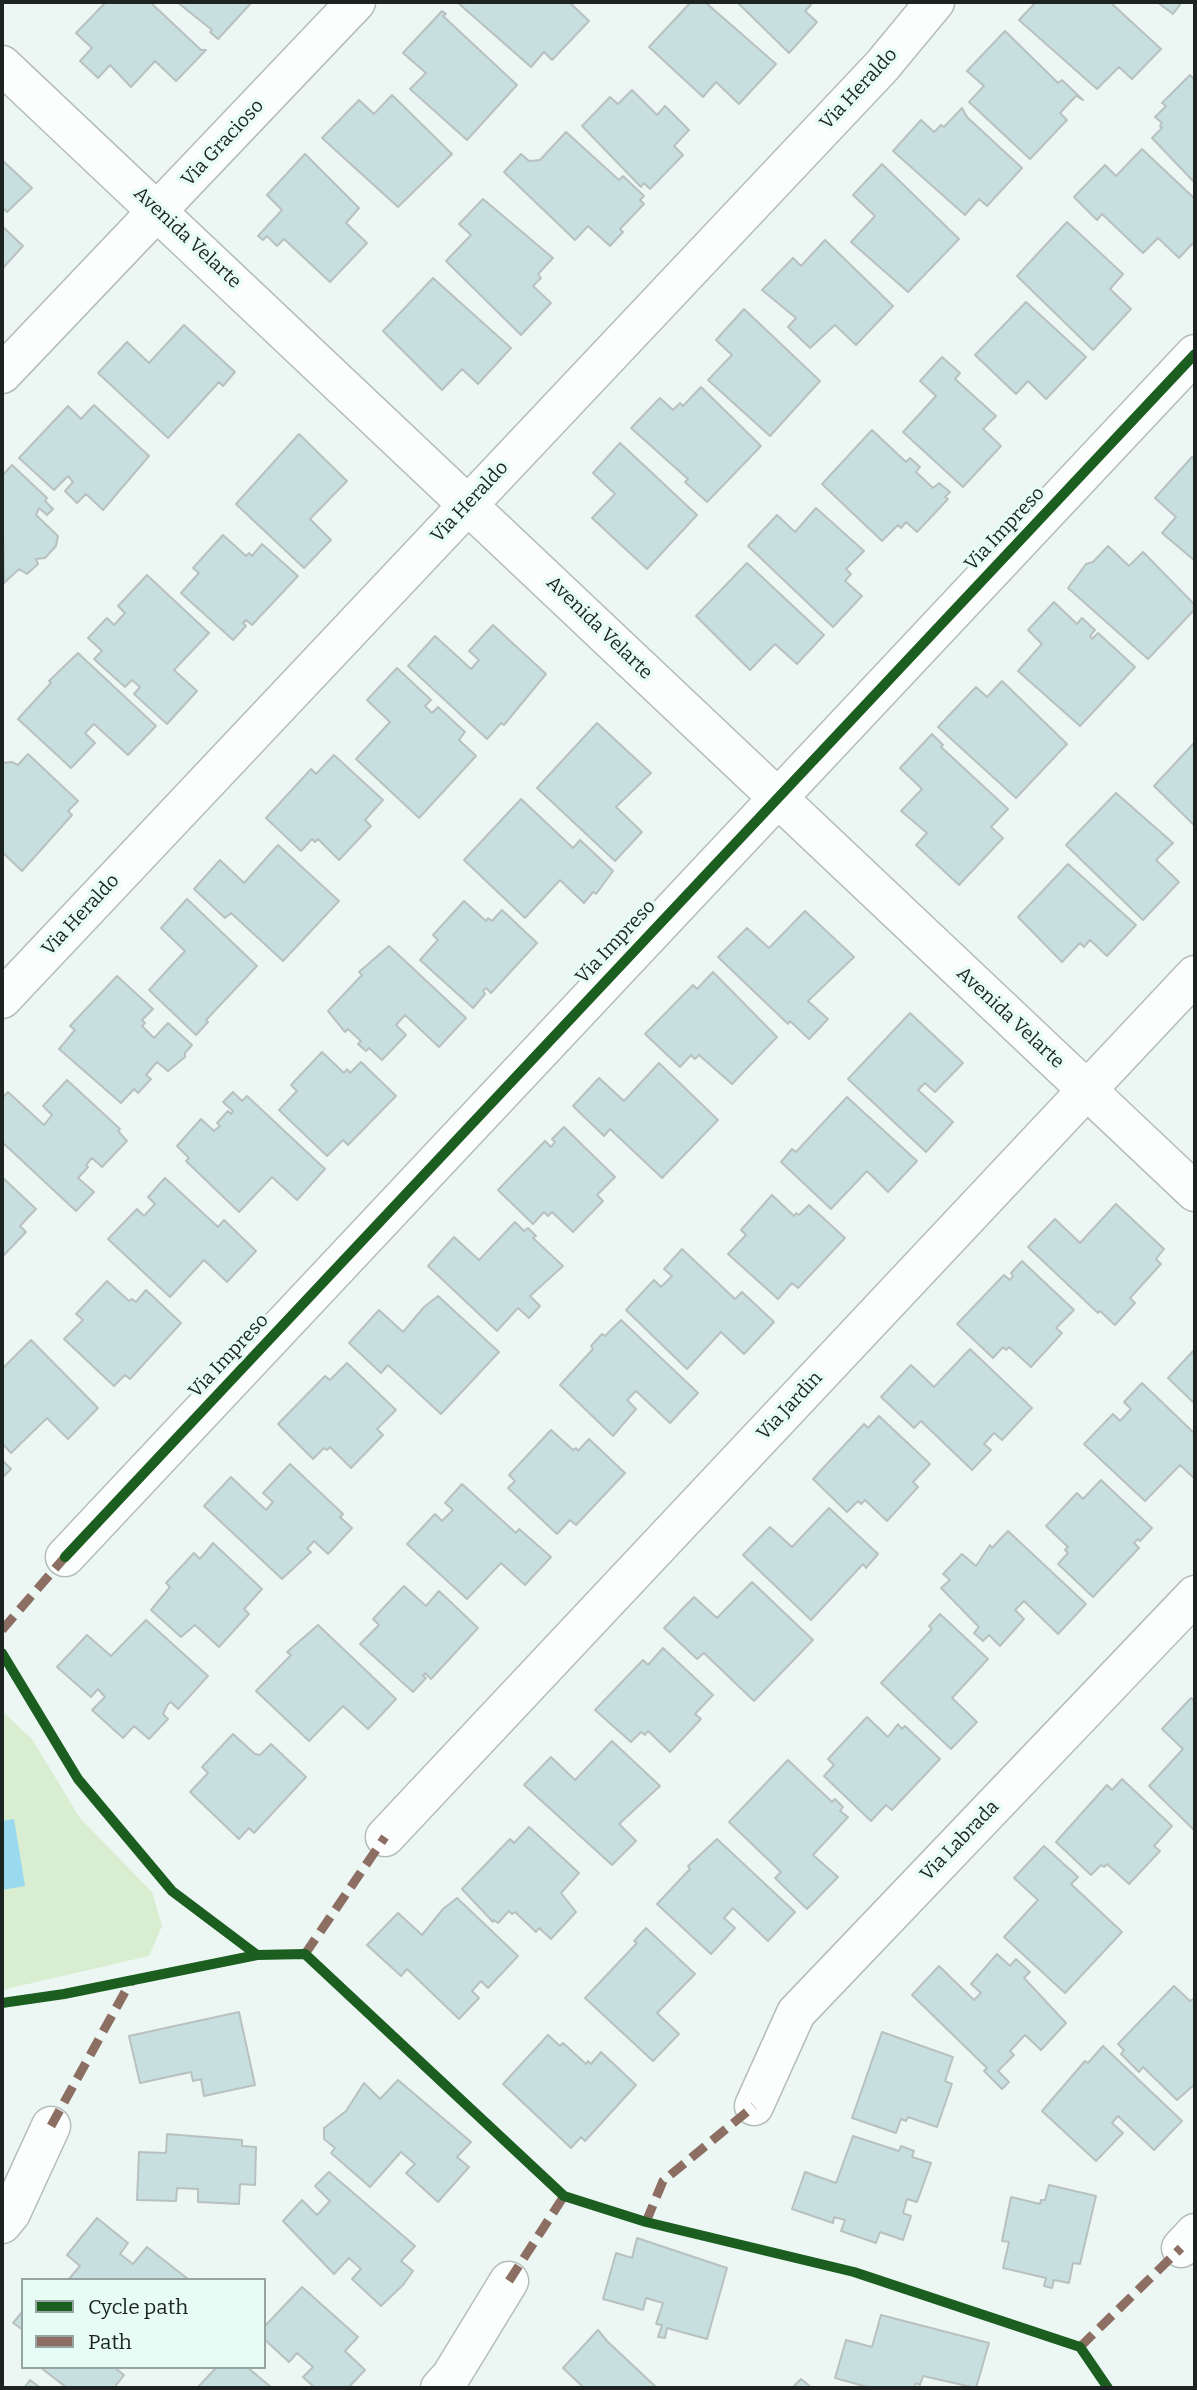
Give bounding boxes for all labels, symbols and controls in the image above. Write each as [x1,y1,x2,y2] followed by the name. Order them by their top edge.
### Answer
[816,44,902,134] street label: Via Heraldo
[177,95,269,191] street label: Via Gracioso
[129,182,245,294] street label: Avenida Velarte
[427,457,513,547] street label: Via Heraldo
[960,482,1050,576] street label: Via Impreso
[541,572,657,684] street label: Avenida Velarte
[38,870,124,960] street label: Via Heraldo
[571,895,661,989] street label: Via Impreso
[952,962,1068,1074] street label: Avenida Velarte
[184,1309,274,1403] street label: Via Impreso
[753,1367,827,1445] street label: Via Jardin
[916,1796,1004,1886] street label: Via Labrada
[21,2278,266,2369] legend
[88,2294,188,2320] text: Cycle path
[88,2329,132,2355] text: Path

